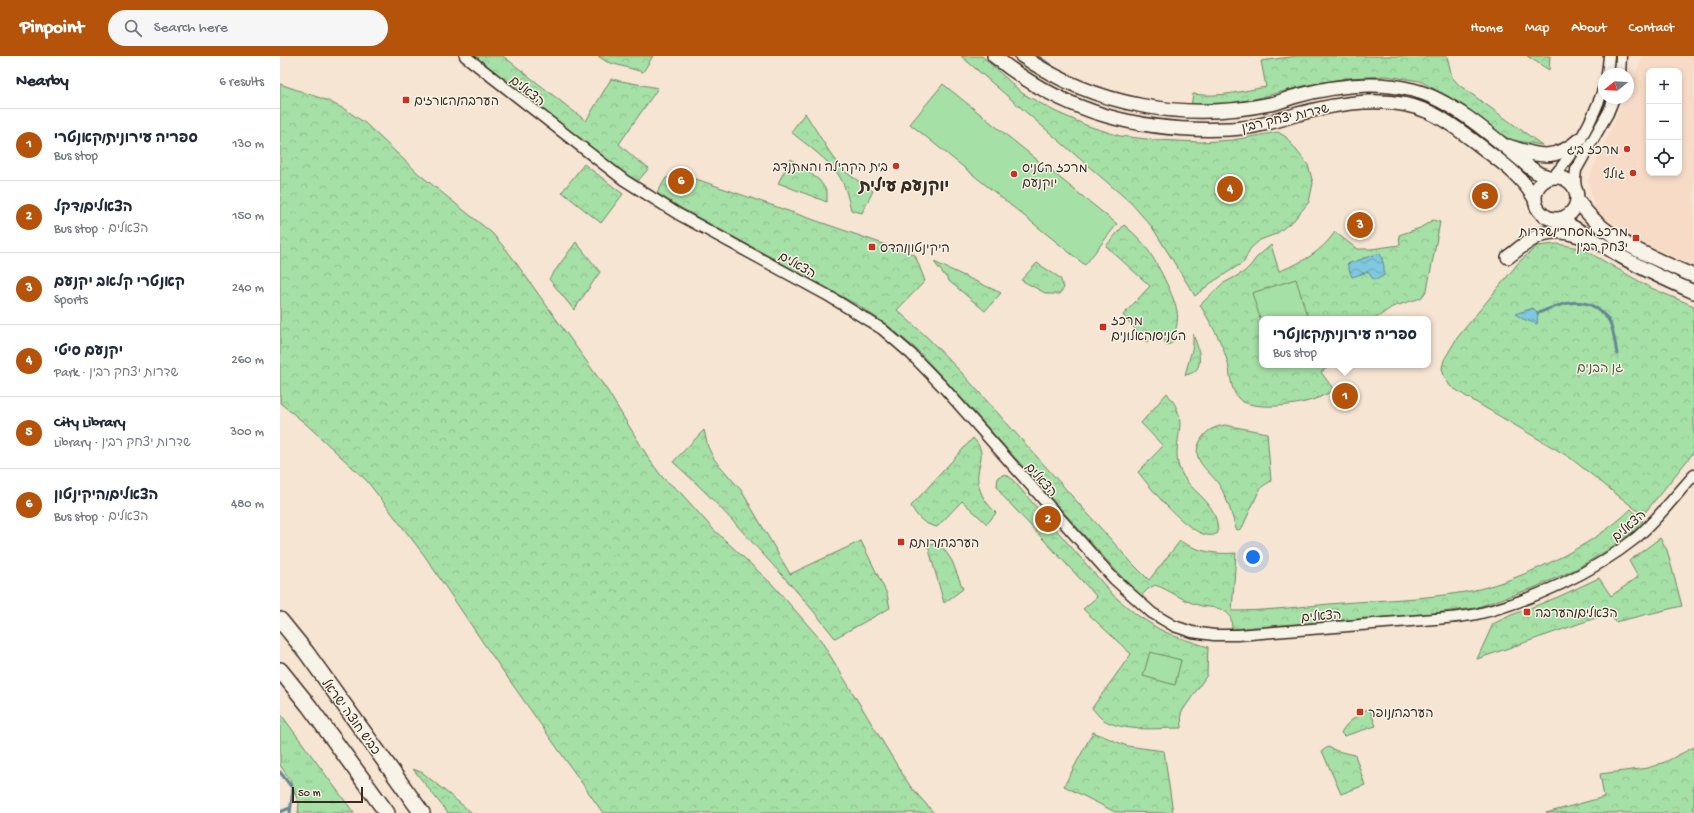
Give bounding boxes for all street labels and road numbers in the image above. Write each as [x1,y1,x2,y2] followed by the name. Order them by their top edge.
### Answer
[506,73,548,110] street label: הצאלים
[1240,101,1331,137] street label: שדרות יצחק רבין
[775,249,819,283] street label: הצאלים
[1021,460,1060,501] street label: הצאלים
[1609,507,1650,546] street label: הצאלים
[1300,607,1342,627] street label: הצאלים
[317,676,383,758] street label: כביש חוצה ישראל

